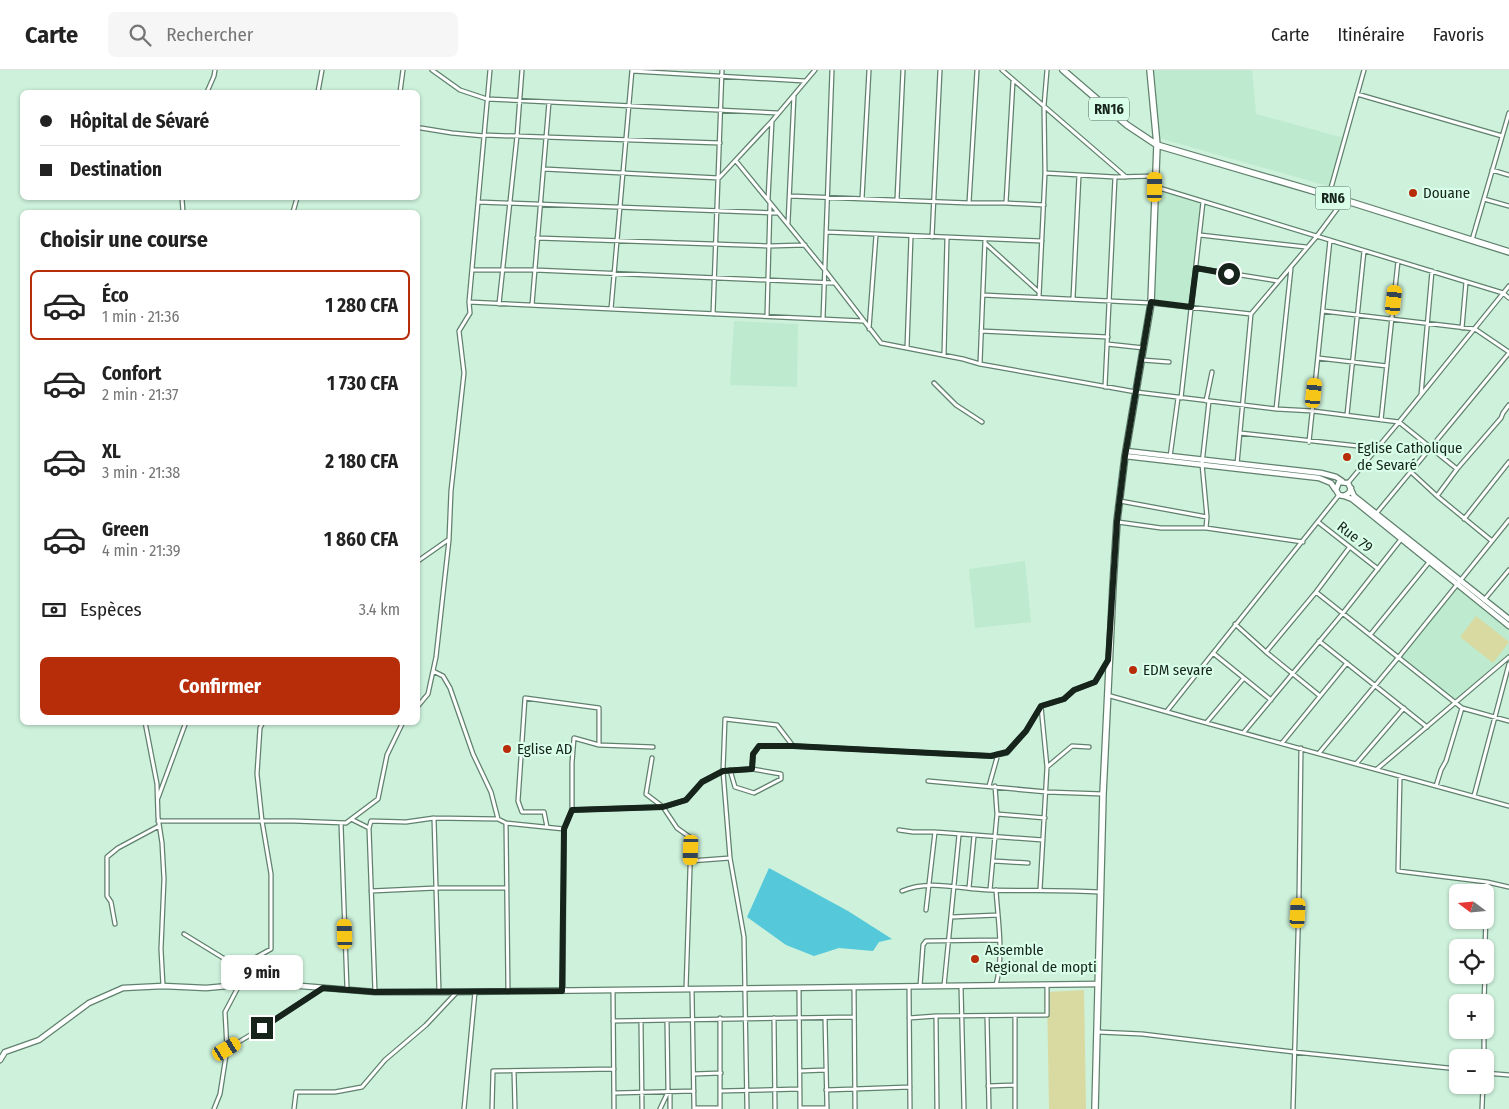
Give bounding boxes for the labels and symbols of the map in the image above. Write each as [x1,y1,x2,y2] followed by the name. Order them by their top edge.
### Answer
[1089,98,1129,120] road number: RN16
[1147,172,1162,202] car
[1423,184,1470,202] place label: Douane
[1316,186,1350,210] road number: RN6
[1407,187,1419,199] marker: Douane
[1218,263,1240,285] route start
[1384,284,1403,316] car
[1304,377,1323,409] car
[1357,439,1462,474] place label: Eglise Catholique de Sevaré
[1341,451,1353,463] marker: Eglise Catholique de Sevaré
[1334,518,1376,556] street label: Rue 79
[1143,661,1213,679] place label: EDM sevare
[1127,664,1139,676] marker: EDM sevare
[517,740,572,758] place label: Eglise AD
[501,743,513,755] marker: Eglise AD
[682,835,699,865] car
[1449,884,1494,929] north arrow
[1289,898,1306,928] car
[336,919,353,949] car
[985,941,1097,976] place label: Assemble Regional de mopti
[969,953,981,965] marker: Assemble Regional de mopti
[221,956,303,990] callout: 9 min
[251,1017,273,1039] route end
[210,1035,243,1063] car

